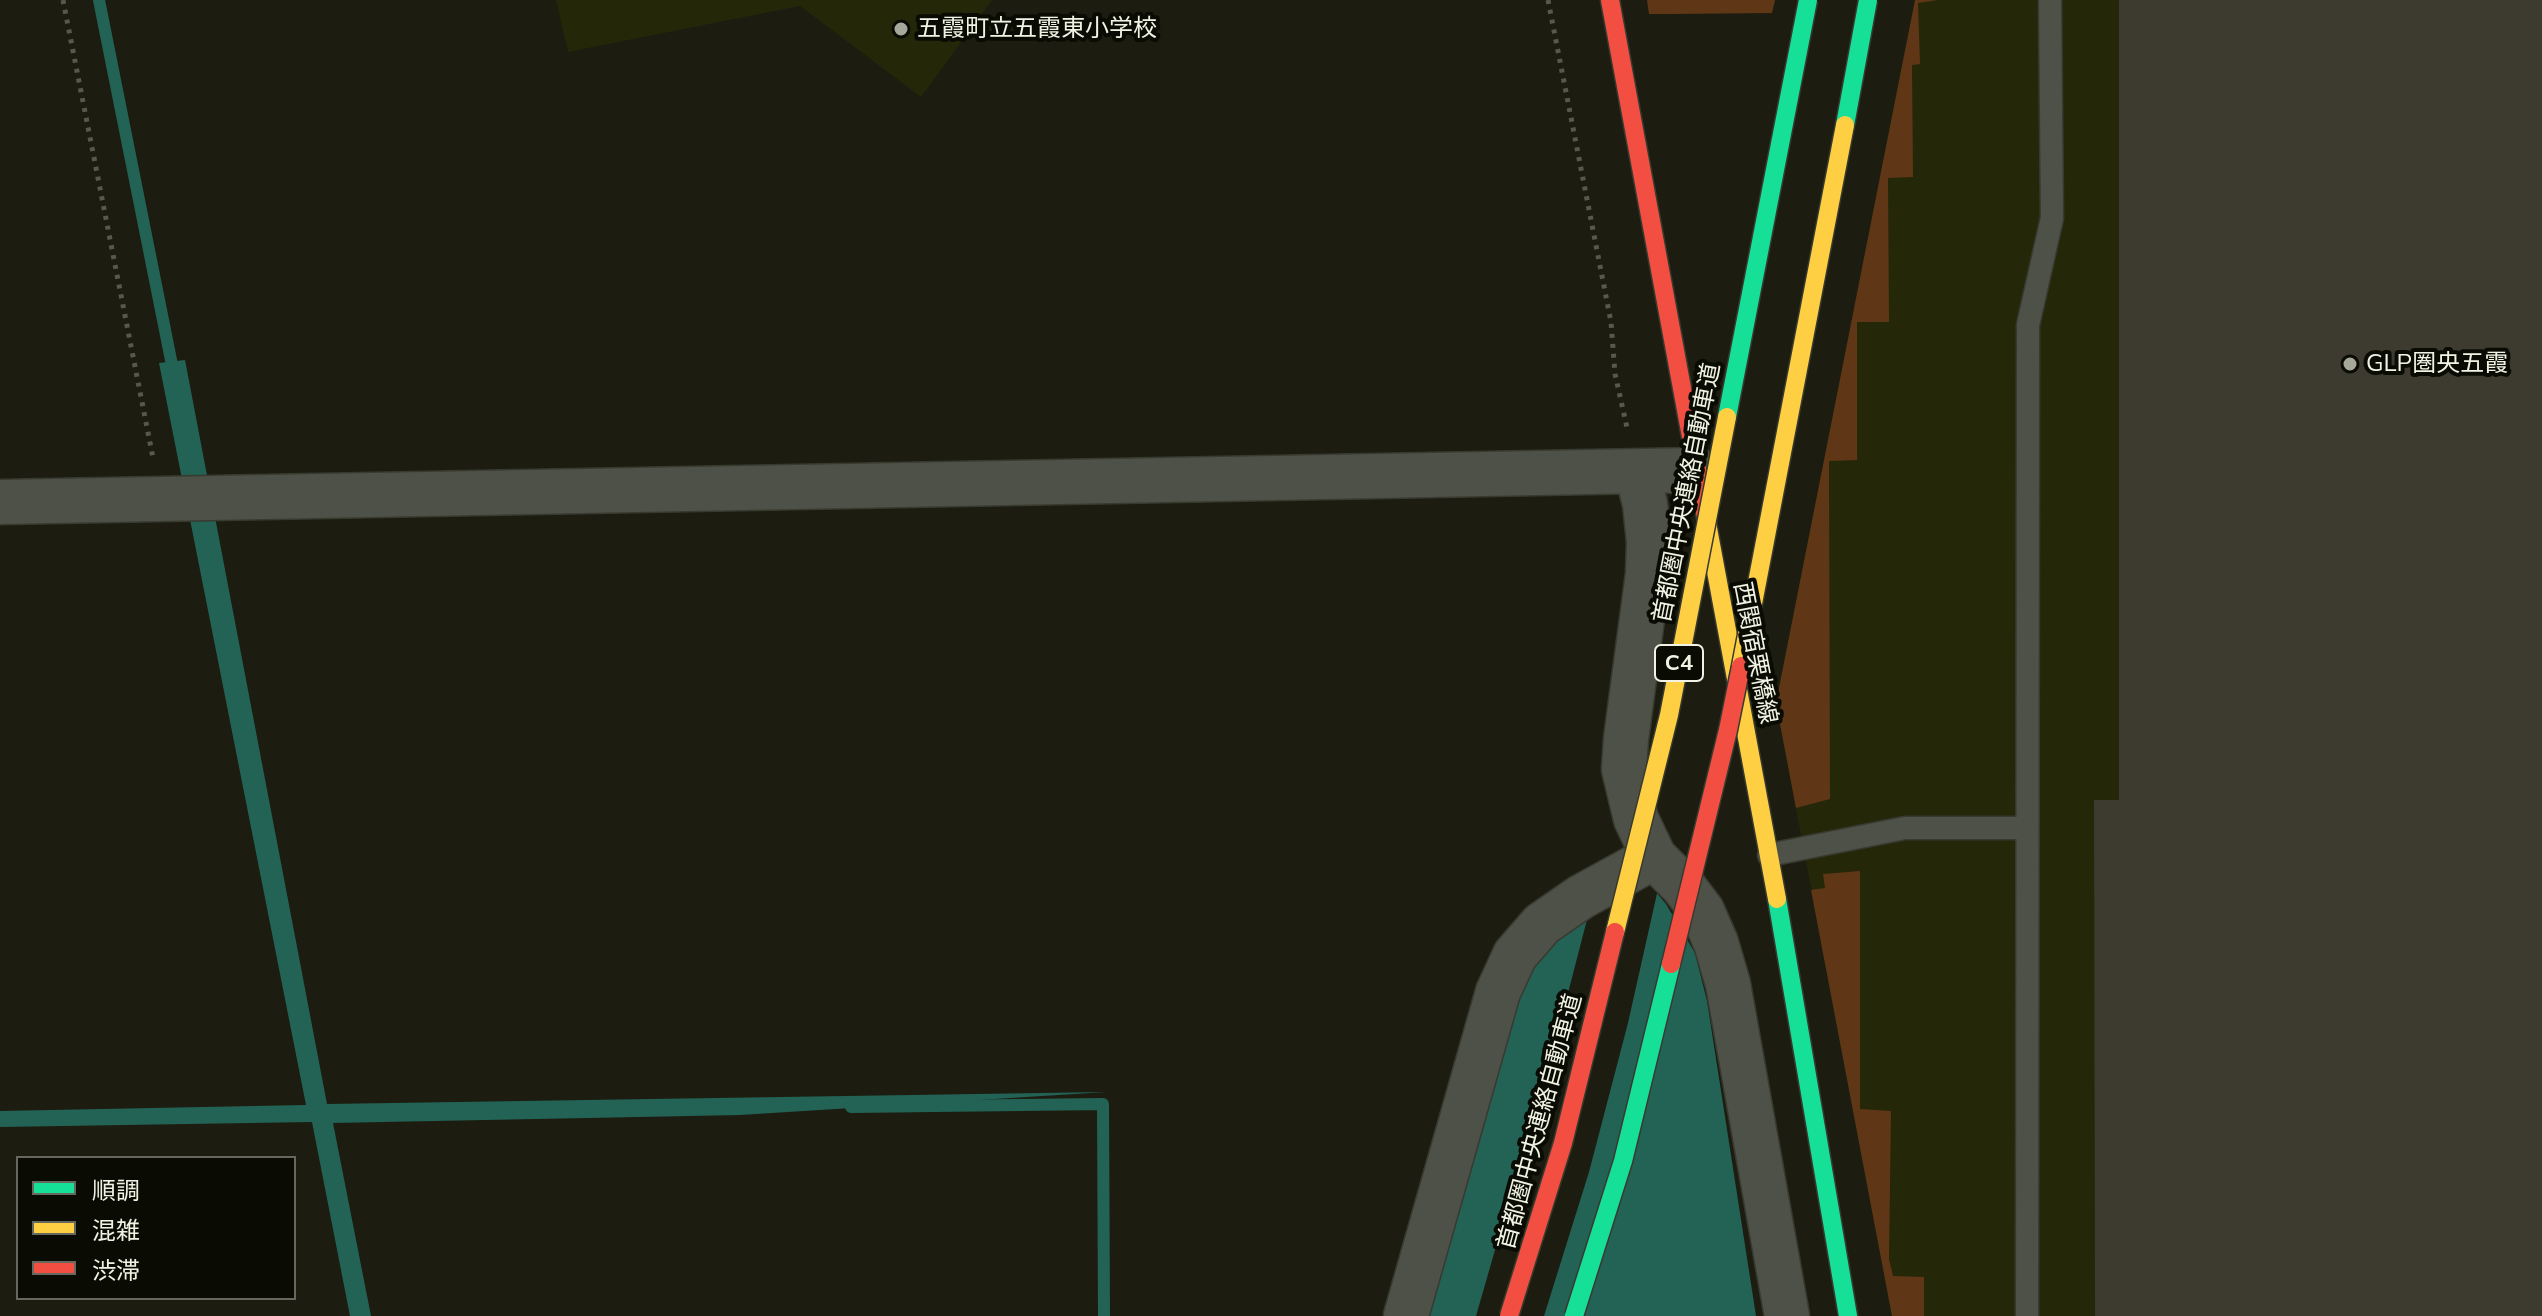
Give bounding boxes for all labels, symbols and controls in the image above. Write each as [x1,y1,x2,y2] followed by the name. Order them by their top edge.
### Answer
[917,15,1157,43] place label: 五霞町立五霞東小学校
[892,20,910,38] marker: 五霞町立五霞東小学校
[2366,350,2508,378] place label: GLP圏央五霞
[2341,355,2359,373] marker: GLP圏央五霞
[1648,361,1726,625] street label: 首都圏中央連絡自動車道
[1727,580,1783,726] street label: 西関宿栗橋線
[1655,645,1703,681] road number: C4
[1492,991,1588,1253] street label: 首都圏中央連絡自動車道
[16,1156,296,1300] legend
[92,1175,140,1205] text: 順調
[92,1215,140,1245] text: 混雑
[92,1255,140,1285] text: 渋滞

